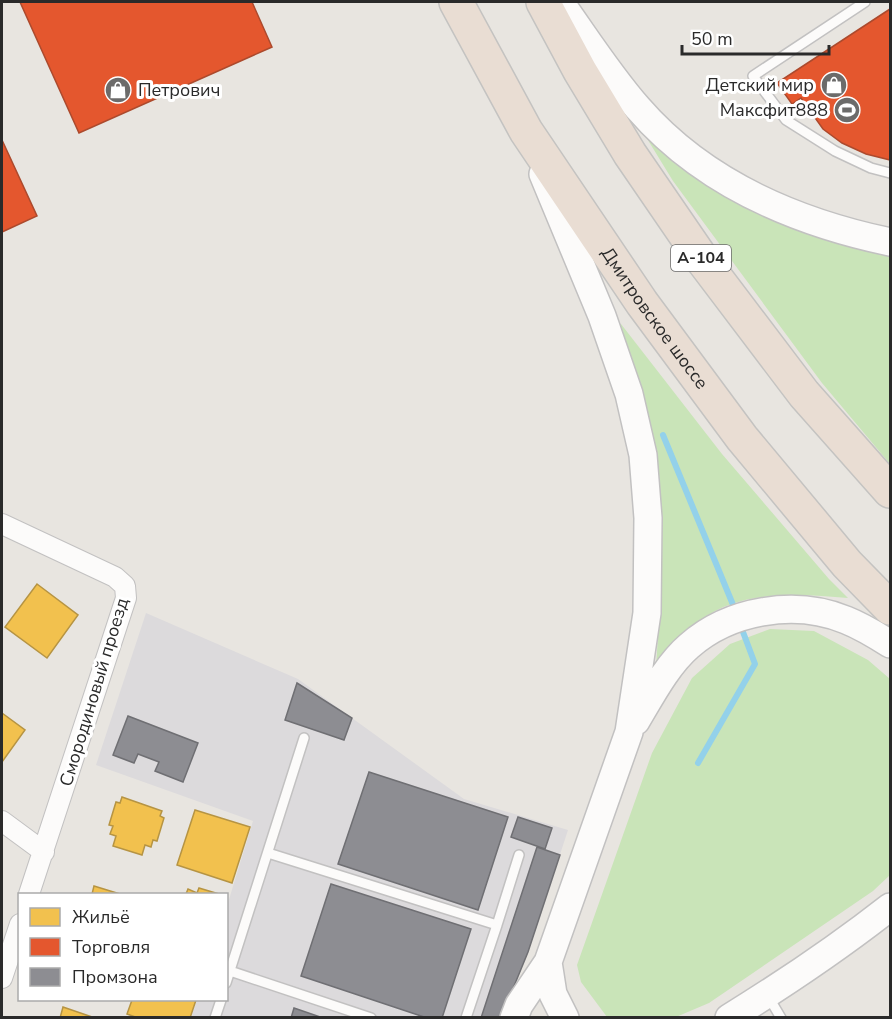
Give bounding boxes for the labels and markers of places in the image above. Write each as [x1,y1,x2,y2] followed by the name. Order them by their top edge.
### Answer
[819,70,849,100] shop icon: Детский мир
[706,73,814,97] place label: Детский мир
[103,75,133,105] shop icon: Петрович
[138,78,221,102] place label: Петрович
[832,95,862,125] sports icon: Максфит888
[720,98,828,122] place label: Максфит888

